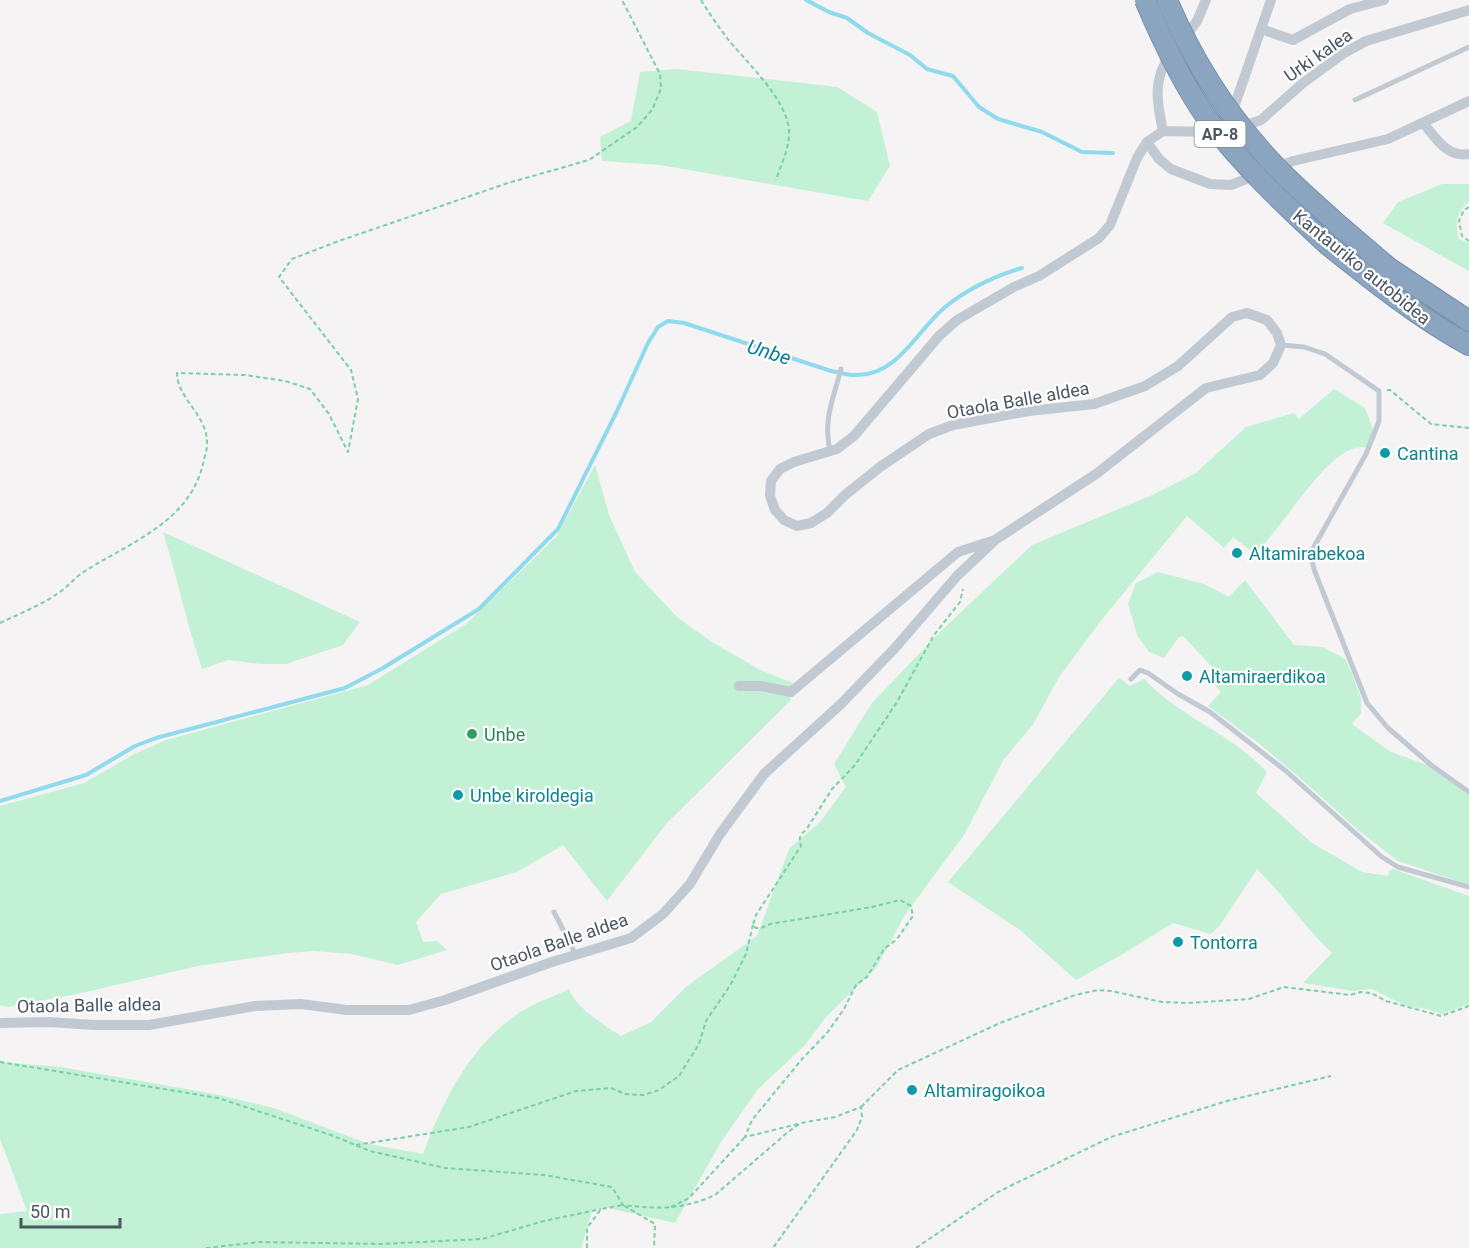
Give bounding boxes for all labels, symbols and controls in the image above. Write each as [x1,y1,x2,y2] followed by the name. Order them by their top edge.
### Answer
[1280,24,1356,86] street label: Urki kalea
[1194,121,1246,147] road number: AP-8
[1289,205,1435,329] street label: Kantauriko autobidea
[744,334,794,370] water label: Unbe
[945,377,1091,423] street label: Otaola Balle aldea
[1397,443,1458,464] place label: Cantina
[1378,446,1392,460] marker: Cantina
[1249,543,1365,564] place label: Altamirabekoa
[1230,546,1244,560] marker: Altamirabekoa
[1199,666,1326,687] place label: Altamiraerdikoa
[1180,669,1194,683] marker: Altamiraerdikoa
[484,724,525,745] place label: Unbe
[465,727,479,741] marker: Unbe
[470,785,594,806] place label: Unbe kiroldegia
[451,788,465,802] marker: Unbe kiroldegia
[487,909,631,975] street label: Otaola Balle aldea
[1190,932,1258,953] place label: Tontorra
[1171,935,1185,949] marker: Tontorra
[17,993,161,1017] street label: Otaola Balle aldea
[924,1080,1045,1101] place label: Altamiragoikoa
[905,1083,919,1097] marker: Altamiragoikoa
[21,1191,120,1229] scale bar
[30,1201,70,1222] text: 50 m

